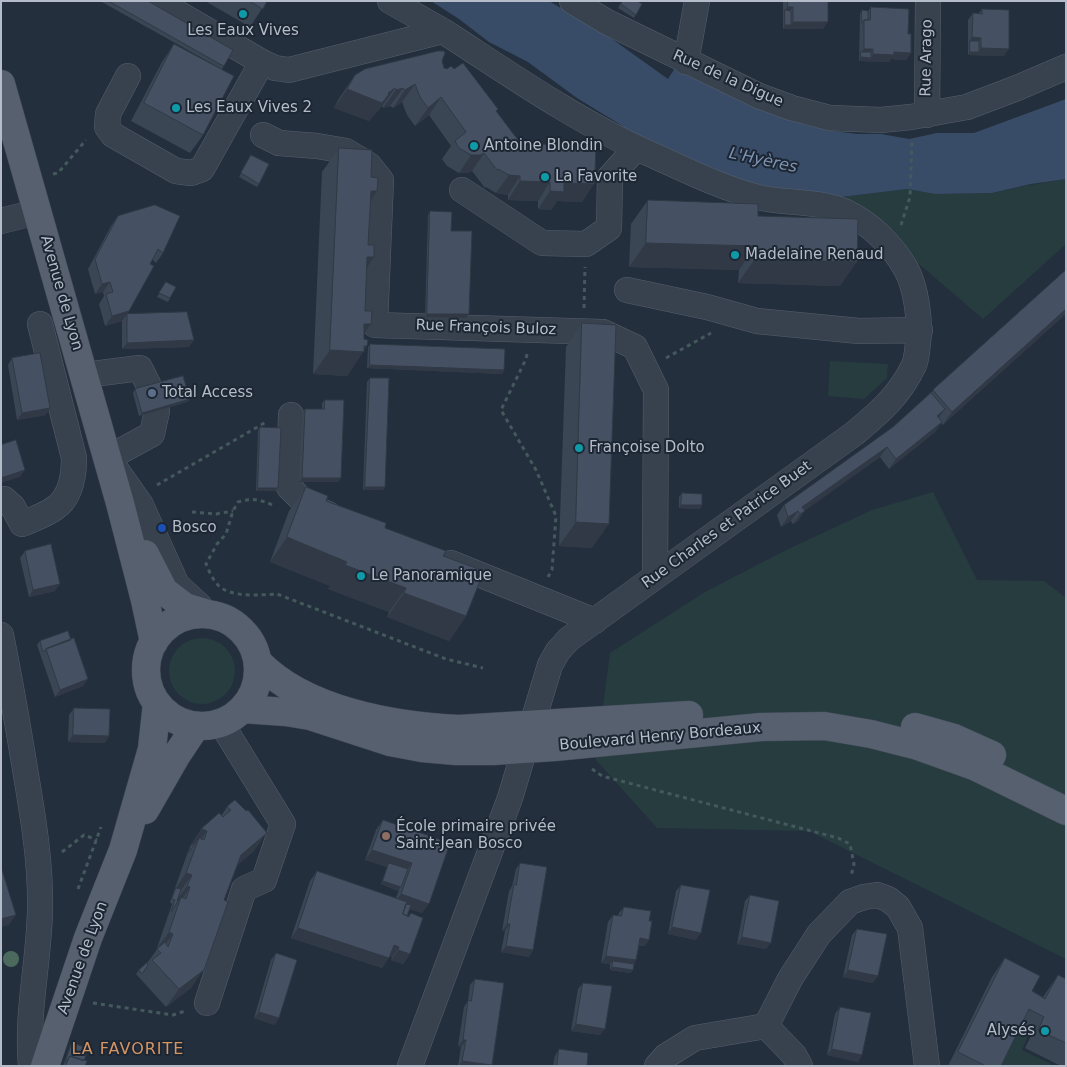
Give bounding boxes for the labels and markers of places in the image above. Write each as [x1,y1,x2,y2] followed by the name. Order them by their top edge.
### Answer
[237,8,249,20] marker: Les Eaux Vives
[187,22,299,40] place label: Les Eaux Vives
[186,99,312,117] place label: Les Eaux Vives 2
[170,102,182,114] marker: Les Eaux Vives 2
[484,137,603,155] place label: Antoine Blondin
[468,140,480,152] marker: Antoine Blondin
[555,168,637,186] place label: La Favorite
[539,171,551,183] marker: La Favorite
[745,246,884,264] place label: Madelaine Renaud
[729,249,741,261] marker: Madelaine Renaud
[162,384,253,402] place label: Total Access
[146,387,158,399] marker: Total Access
[589,439,705,457] place label: Françoise Dolto
[573,442,585,454] marker: Françoise Dolto
[172,519,217,537] place label: Bosco
[156,522,168,534] marker: Bosco
[371,567,492,585] place label: Le Panoramique
[355,570,367,582] marker: Le Panoramique
[396,818,556,853] place label: École primaire privée Saint-Jean Bosco
[380,830,392,842] marker: École primaire privée Saint-Jean Bosco
[987,1022,1035,1040] place label: Alysés
[1039,1025,1051,1037] marker: Alysés

